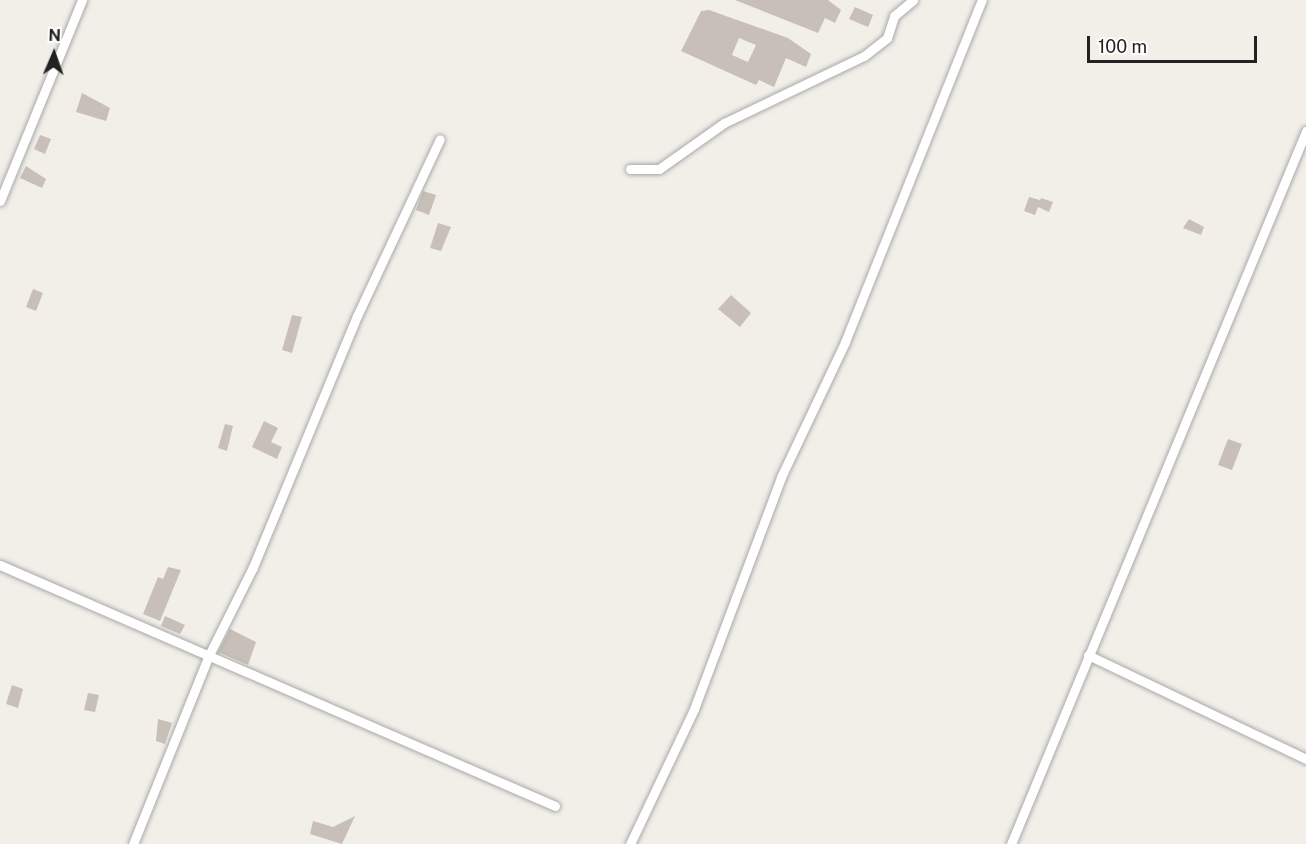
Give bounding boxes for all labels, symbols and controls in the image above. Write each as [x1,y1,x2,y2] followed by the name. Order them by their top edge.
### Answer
[24,24,84,84] north arrow
[1090,24,1260,62] scale bar
[48,26,61,45] text: N
[1098,36,1147,57] text: 100 m

